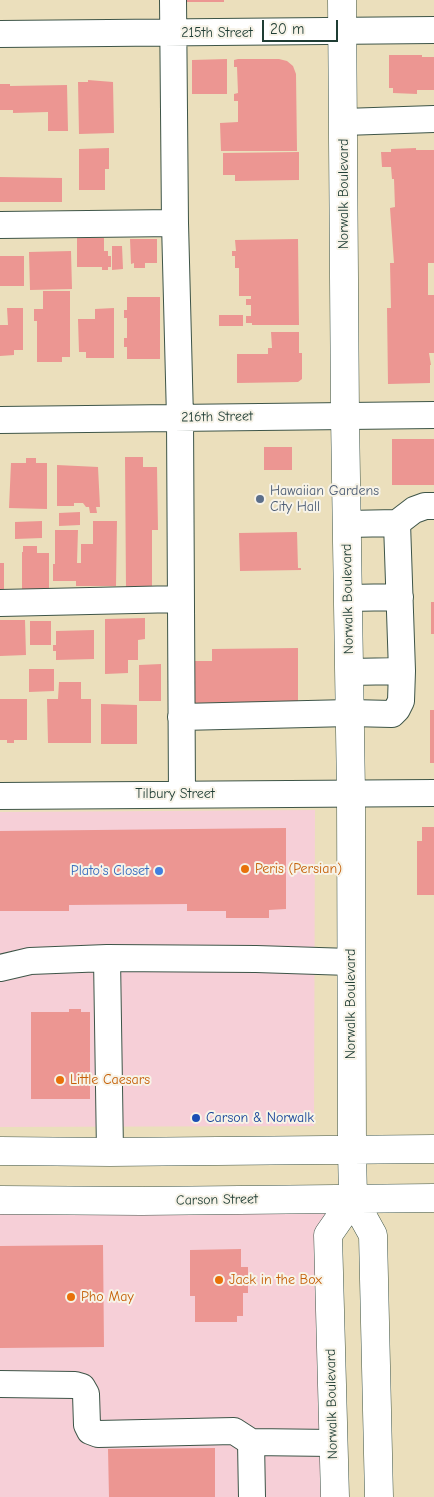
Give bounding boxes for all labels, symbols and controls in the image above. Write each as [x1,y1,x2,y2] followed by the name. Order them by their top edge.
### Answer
[264,10,340,42] scale bar
[270,20,304,38] text: 20 m
[181,25,253,41] street label: 215th Street
[336,139,352,249] street label: Norwalk Boulevard
[181,408,253,426] street label: 216th Street
[270,483,379,516] place label: Hawaiian Gardens City Hall
[254,493,266,505] marker: Hawaiian Gardens City Hall
[339,544,357,654] street label: Norwalk Boulevard
[135,786,215,802] street label: Tilbury Street
[255,861,342,877] place label: Peris (Persian)
[71,863,149,879] place label: Plato's Closet
[239,863,251,875] marker: Peris (Persian)
[153,865,165,877] marker: Plato's Closet
[343,949,359,1059] street label: Norwalk Boulevard
[70,1072,150,1088] place label: Little Caesars
[54,1074,66,1086] marker: Little Caesars
[206,1110,314,1126] place label: Carson & Norwalk
[190,1112,202,1124] marker: Carson & Norwalk
[176,1191,258,1209] street label: Carson Street
[229,1272,322,1288] place label: Jack in the Box
[213,1274,225,1286] marker: Jack in the Box
[81,1289,134,1305] place label: Pho May
[65,1291,77,1303] marker: Pho May
[323,1349,341,1459] street label: Norwalk Boulevard

